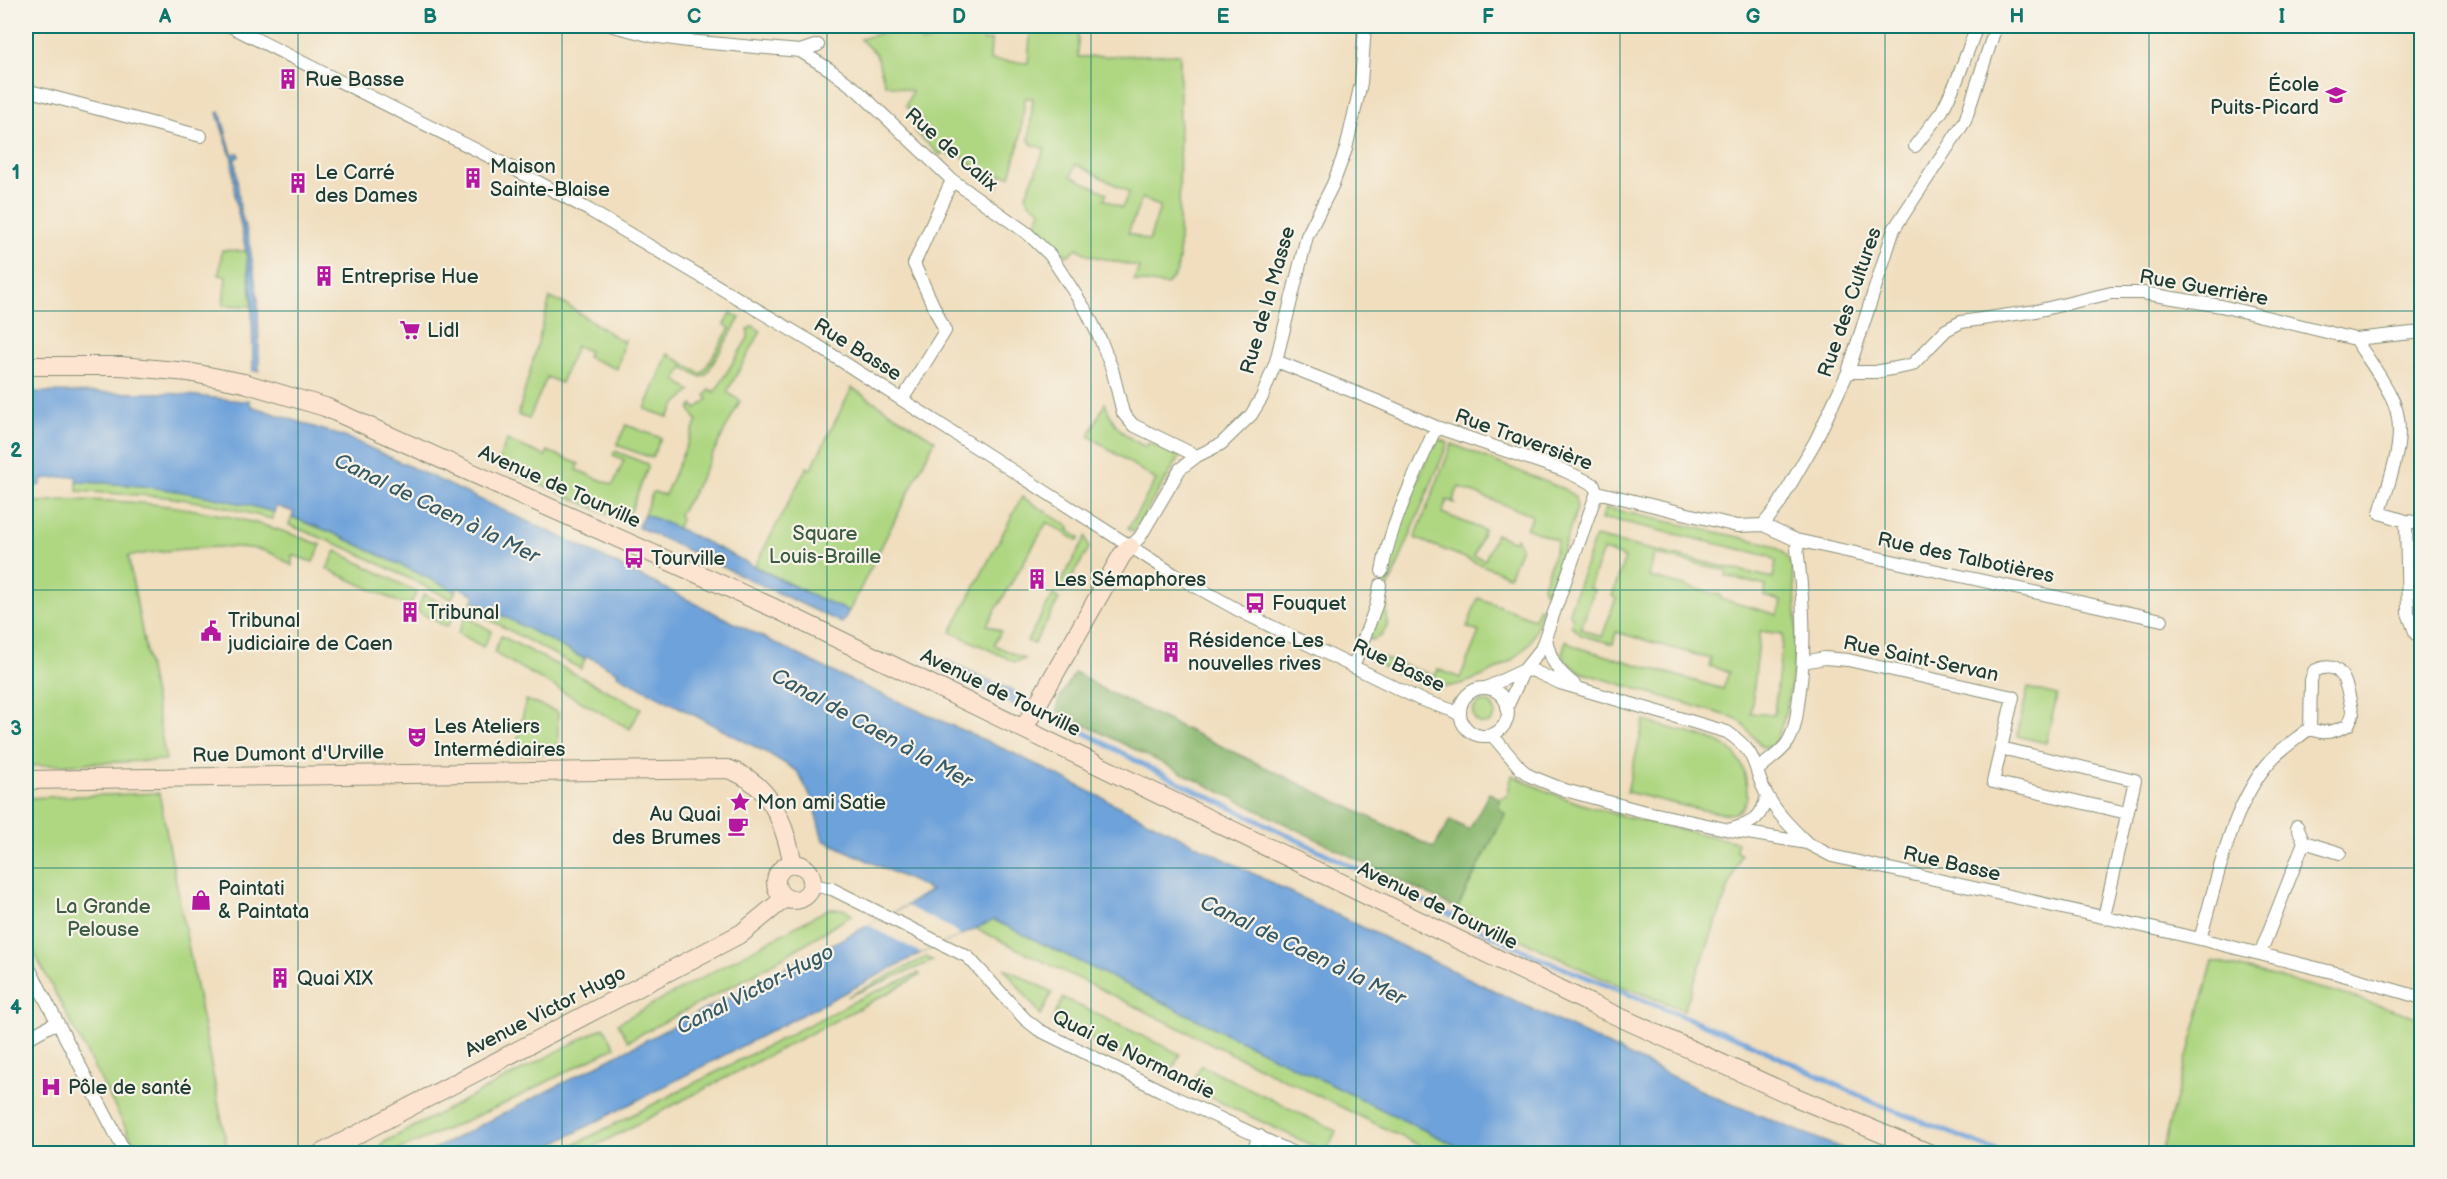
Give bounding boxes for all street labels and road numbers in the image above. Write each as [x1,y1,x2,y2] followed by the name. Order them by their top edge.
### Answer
[900,103,1003,197] street label: Rue de Calix
[1235,223,1301,377] street label: Rue de la Masse
[1813,224,1887,380] street label: Rue des Cultures
[2137,265,2270,311] street label: Rue Guerrière
[809,313,906,386] street label: Rue Basse
[1451,404,1596,476] street label: Rue Traversière
[475,440,645,534] street label: Avenue de Tourville
[1875,528,2056,588] street label: Rue des Talbotières
[1841,631,2001,687] street label: Rue Saint-Servan
[1349,634,1449,698] street label: Rue Basse
[917,644,1085,742] street label: Avenue de Tourville
[192,740,384,768] street label: Rue Dumont d'Urville
[1901,841,2003,887] street label: Rue Basse
[1354,857,1522,955] street label: Avenue de Tourville
[461,961,630,1063] street label: Avenue Victor Hugo
[1048,1005,1219,1105] street label: Quai de Normandie

